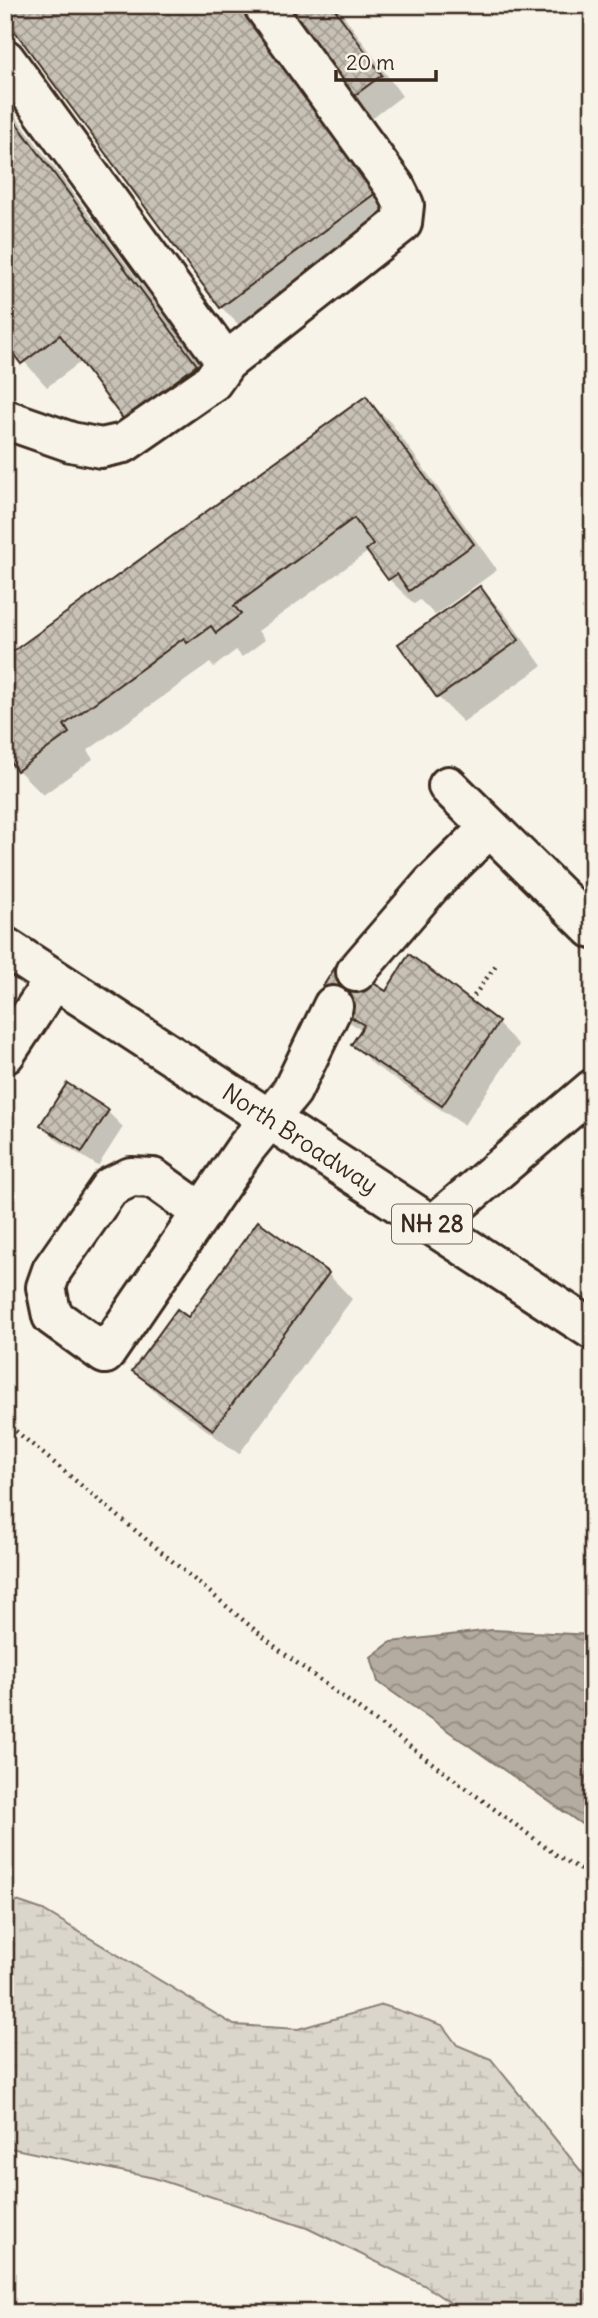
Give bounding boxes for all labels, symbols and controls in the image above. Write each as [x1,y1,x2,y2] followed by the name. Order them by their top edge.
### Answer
[336,38,435,82] scale bar
[346,49,395,76] text: 20 m
[217,1077,384,1200] street label: North Broadway
[392,1204,472,1244] road number: NH 28

